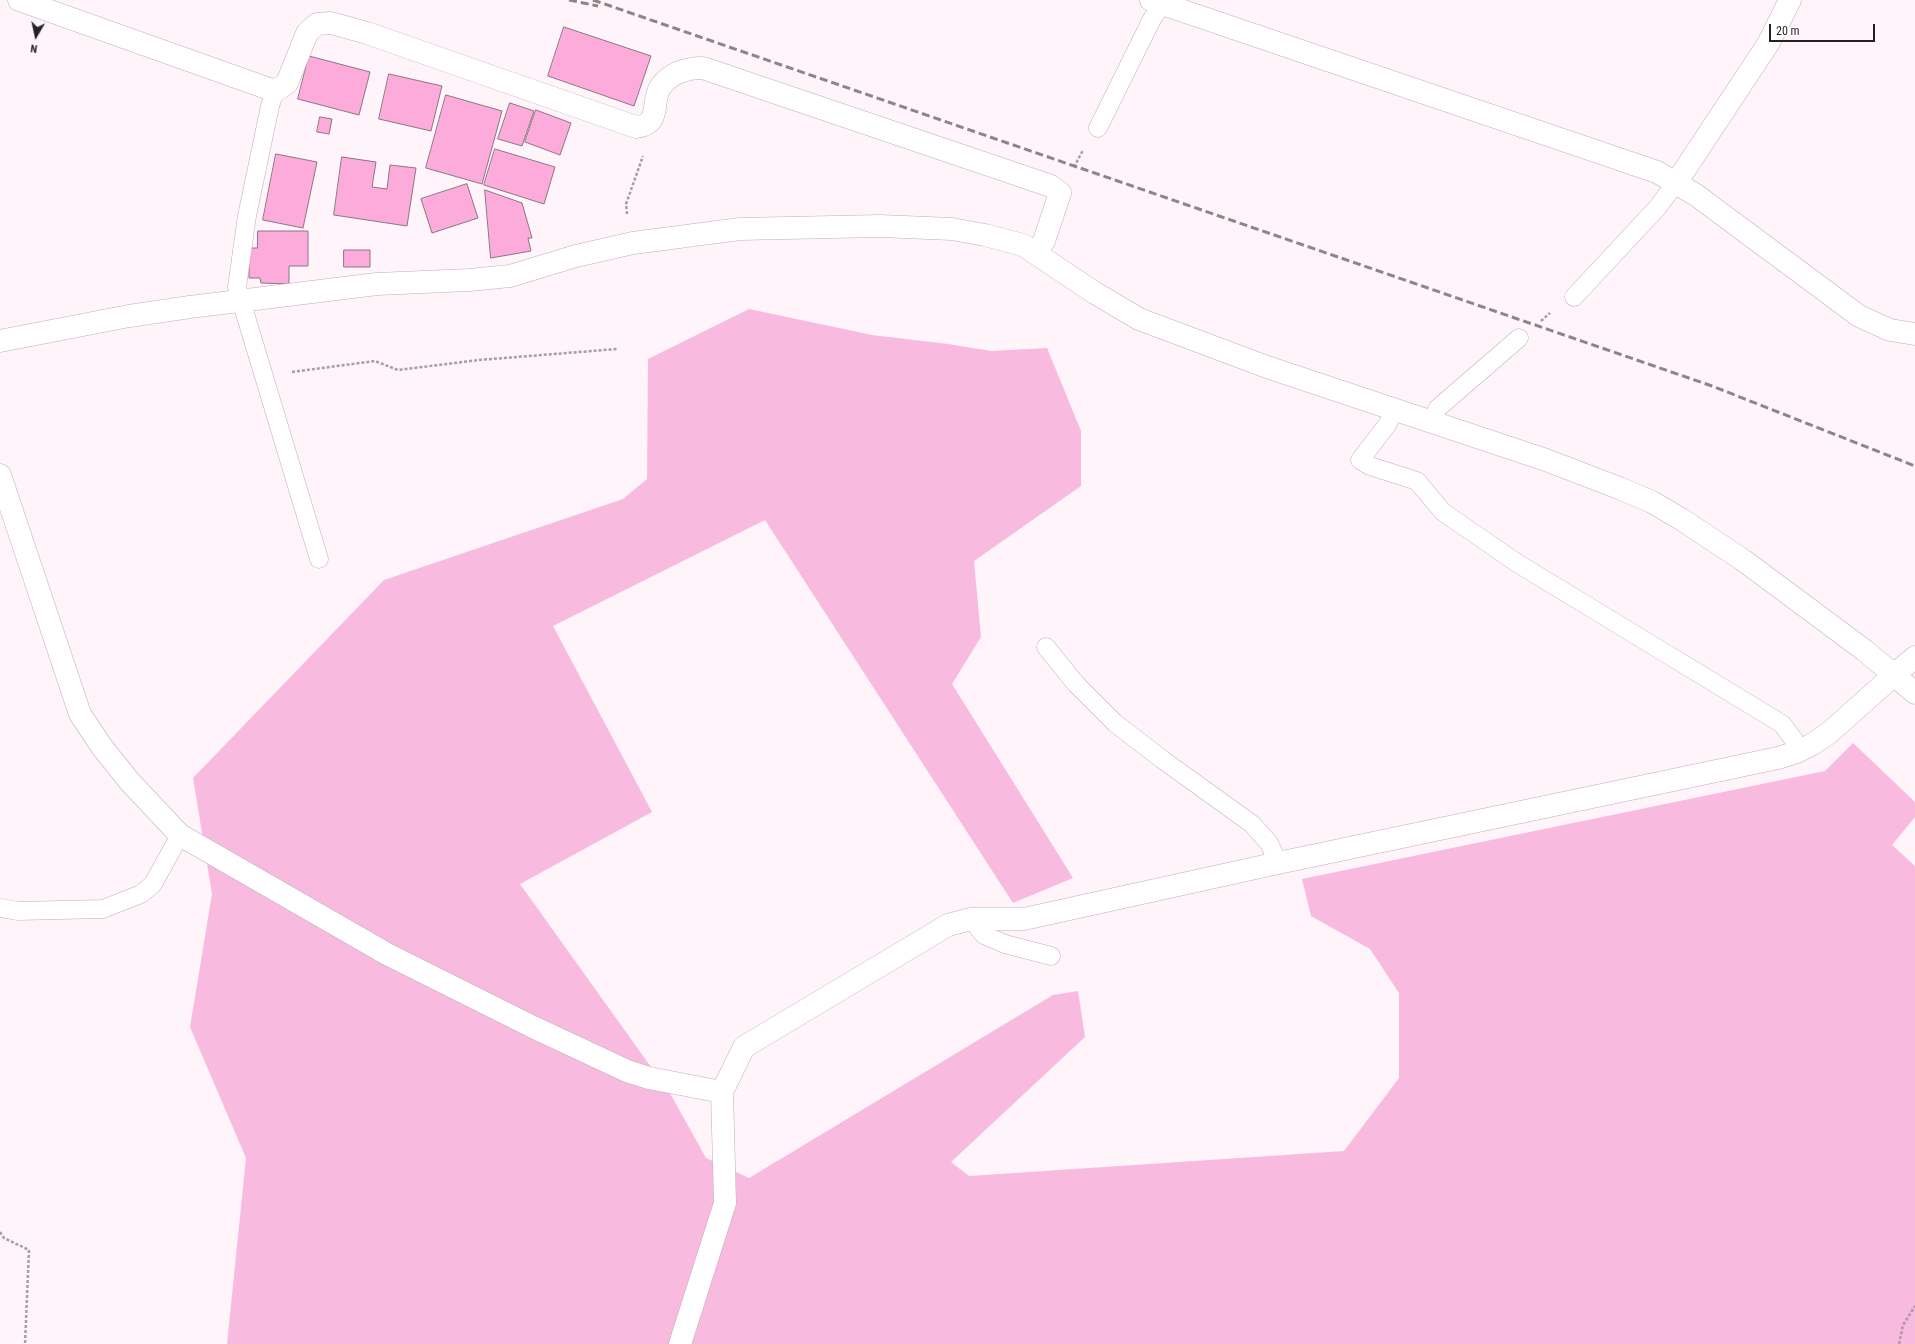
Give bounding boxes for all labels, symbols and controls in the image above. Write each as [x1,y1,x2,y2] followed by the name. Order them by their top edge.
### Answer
[16,16,56,56] north arrow
[1771,16,1877,42] scale bar
[1776,24,1800,38] text: 20 m
[30,41,38,55] text: N

